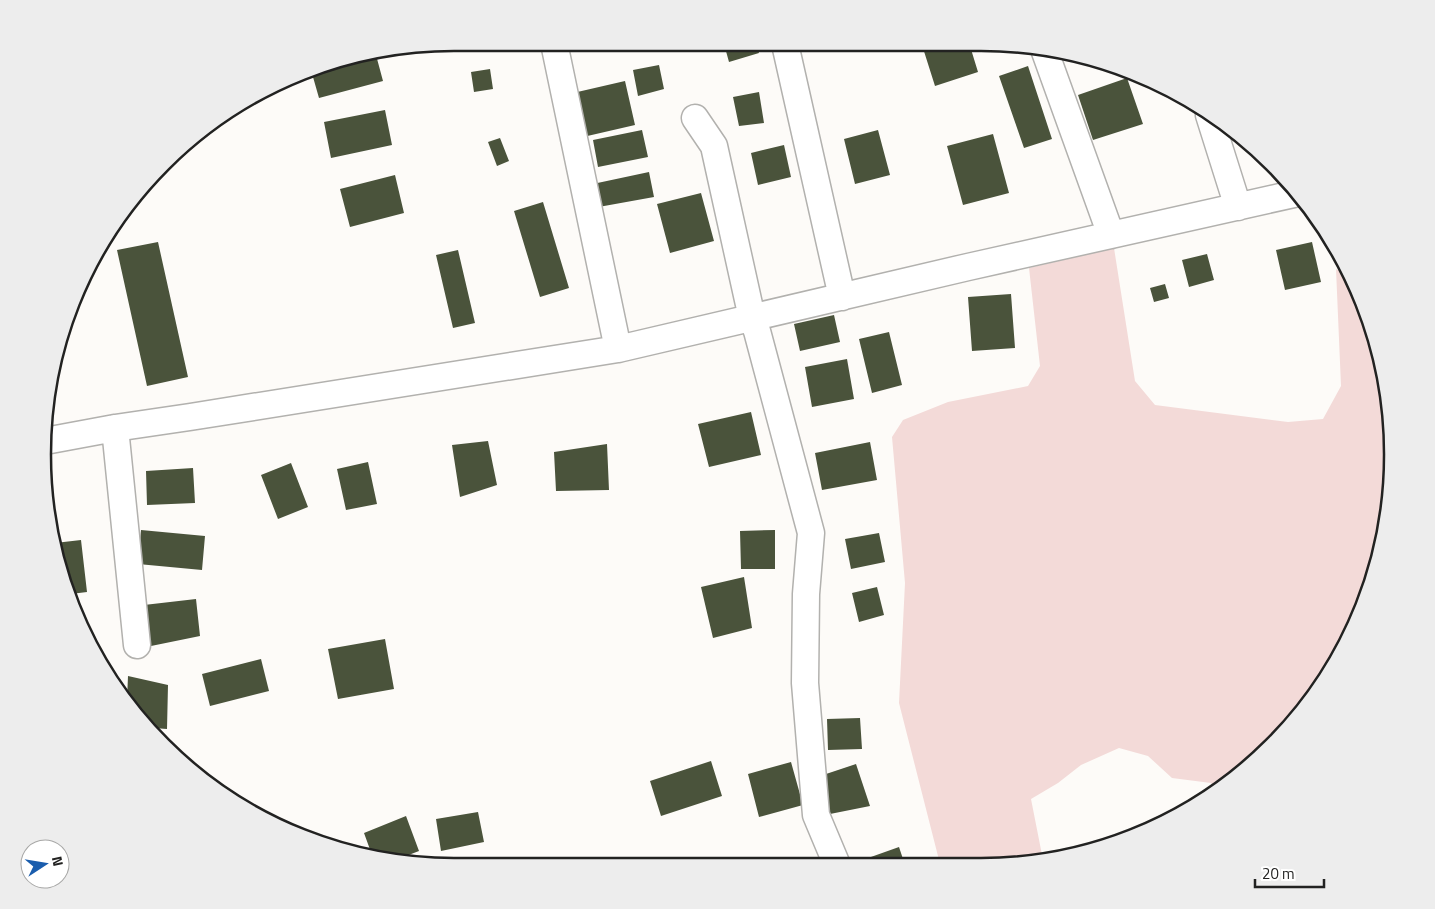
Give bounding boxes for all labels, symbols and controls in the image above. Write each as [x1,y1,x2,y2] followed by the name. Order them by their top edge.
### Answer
[20,839,70,889] north arrow
[47,854,69,868] text: N
[1255,856,1324,888] scale bar
[1262,862,1295,885] text: 20 m

